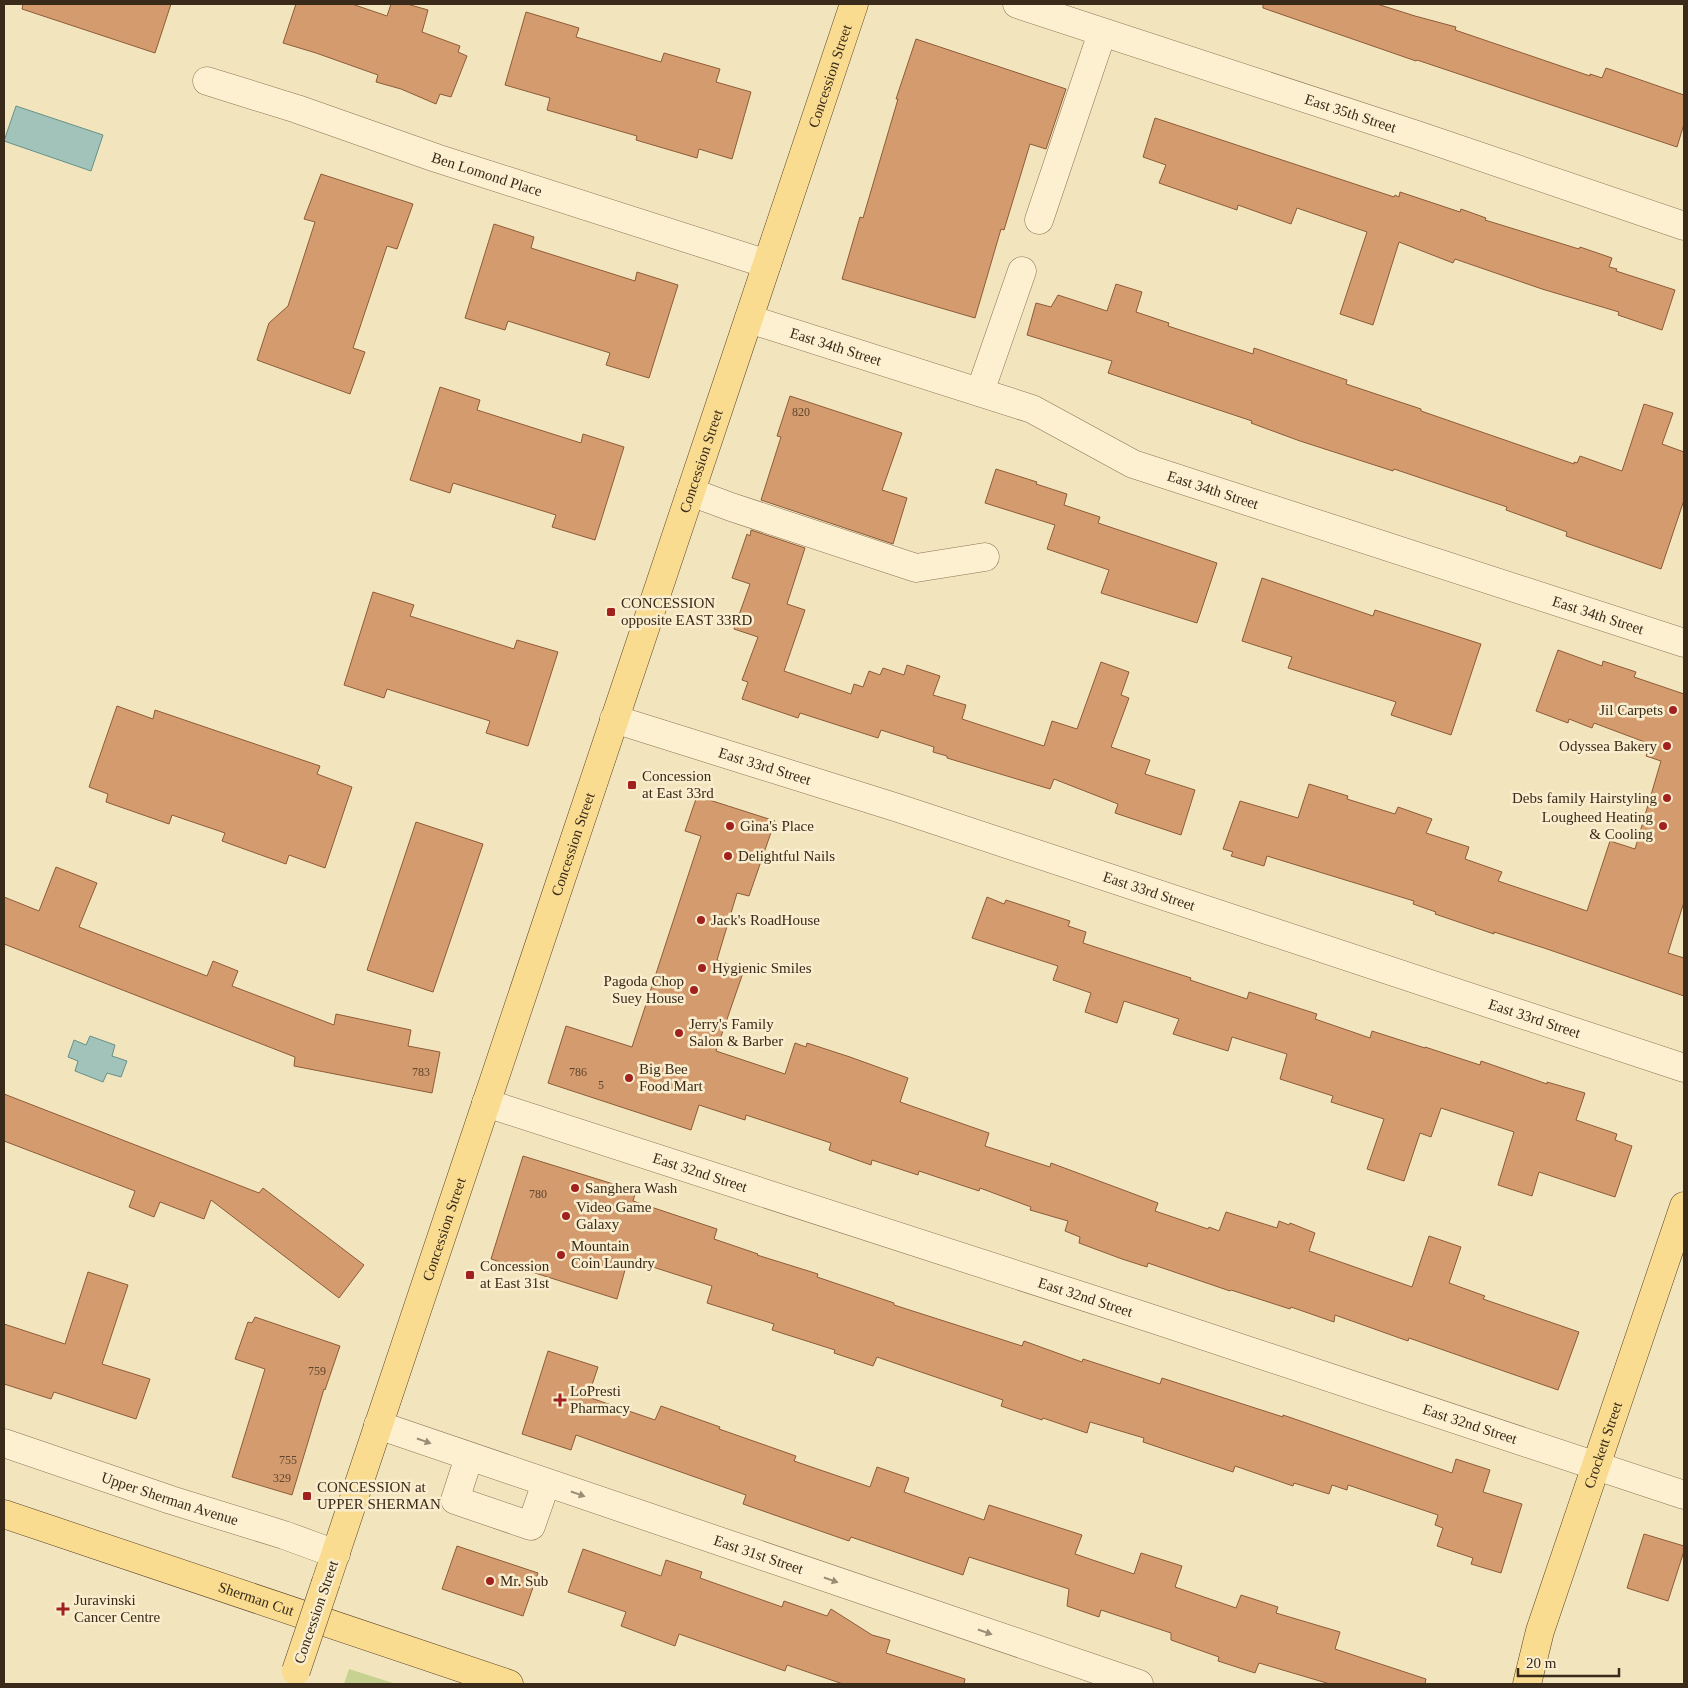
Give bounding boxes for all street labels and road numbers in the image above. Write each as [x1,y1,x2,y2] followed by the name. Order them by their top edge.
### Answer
[805,22,855,130] street label: Concession Street
[1303,91,1399,136] street label: East 35th Street
[430,149,544,200] street label: Ben Lomond Place
[788,325,884,369] street label: East 34th Street
[676,407,726,515] street label: Concession Street
[1165,468,1261,513] street label: East 34th Street
[1550,593,1647,638] street label: East 34th Street
[717,744,814,788] street label: East 33rd Street
[548,790,598,898] street label: Concession Street
[1101,868,1198,914] street label: East 33rd Street
[1486,996,1583,1041] street label: East 33rd Street
[651,1150,750,1195] street label: East 32nd Street
[419,1175,469,1283] street label: Concession Street
[1036,1274,1135,1320] street label: East 32nd Street
[1581,1399,1625,1490] street label: Crockett Street
[1421,1401,1520,1447] street label: East 32nd Street
[99,1469,241,1528] street label: Upper Sherman Avenue
[712,1532,806,1577] street label: East 31st Street
[291,1558,341,1666] street label: Concession Street
[216,1579,297,1619] street label: Sherman Cut

